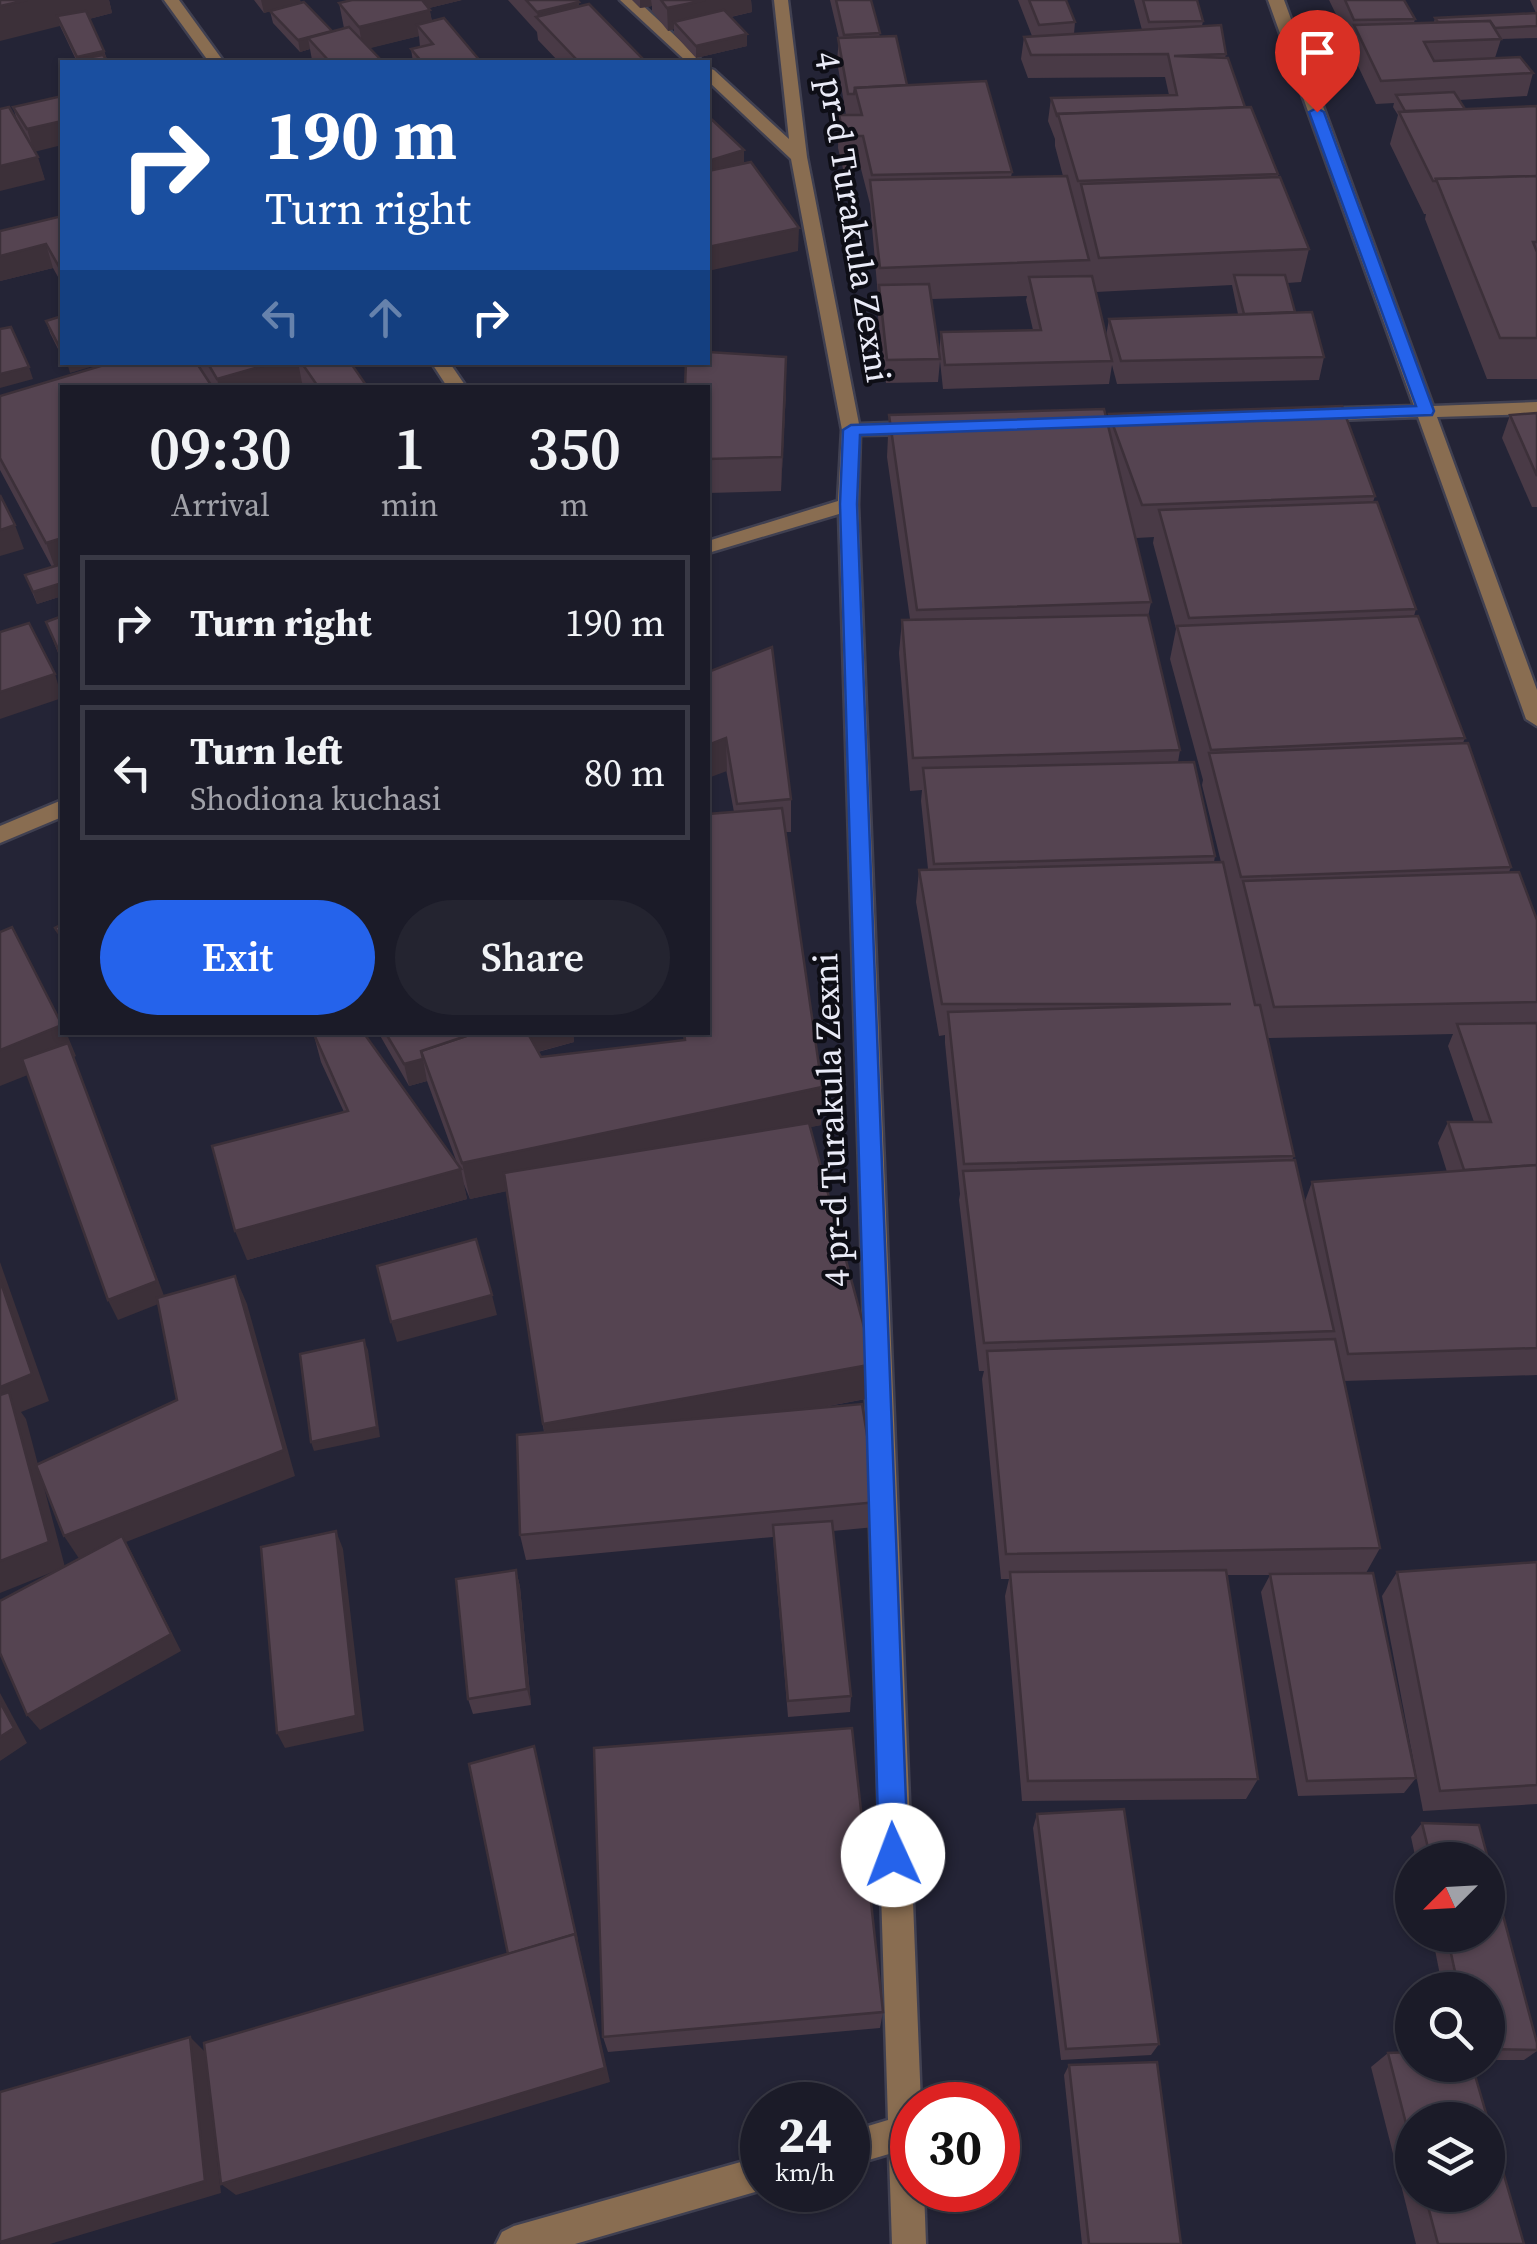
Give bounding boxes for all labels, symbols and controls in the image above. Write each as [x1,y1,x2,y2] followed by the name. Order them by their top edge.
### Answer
[1275,10,1360,113] pin
[1290,25,1345,80] icon: arrive
[803,48,903,386] street label: 4 pr-d Turakula Zexni
[265,86,457,182] text: 190 m
[100,100,230,230] icon: right
[265,177,471,239] text: Turn right
[253,290,308,345] icon: left
[358,290,413,345] icon: ahead
[463,290,518,345] icon: right
[149,407,292,489] text: 09:30
[394,407,425,489] text: 1
[527,407,621,489] text: 350
[171,483,270,527] text: Arrival
[381,483,438,527] text: min
[560,483,589,527] text: m
[105,595,160,650] icon: right
[190,597,372,649] text: Turn right
[565,597,665,649] text: 190 m
[190,725,342,777] text: Turn left
[105,745,160,800] icon: left
[584,747,665,799] text: 80 m
[190,777,441,821] text: Shodiona kuchasi
[100,900,375,1015] button: Exit
[395,900,670,1015] button: Share
[801,952,861,1288] street label: 4 pr-d Turakula Zexni
[841,1803,945,1907] position arrow
[1395,1842,1505,1952] north arrow
[1395,1842,1505,2212] map controls
[1395,1972,1505,2082] button: search
[890,2082,1020,2212] speed limit sign: 30
[778,2100,832,2169] text: 24
[1395,2102,1505,2212] button: layers
[775,2155,835,2189] text: km/h

